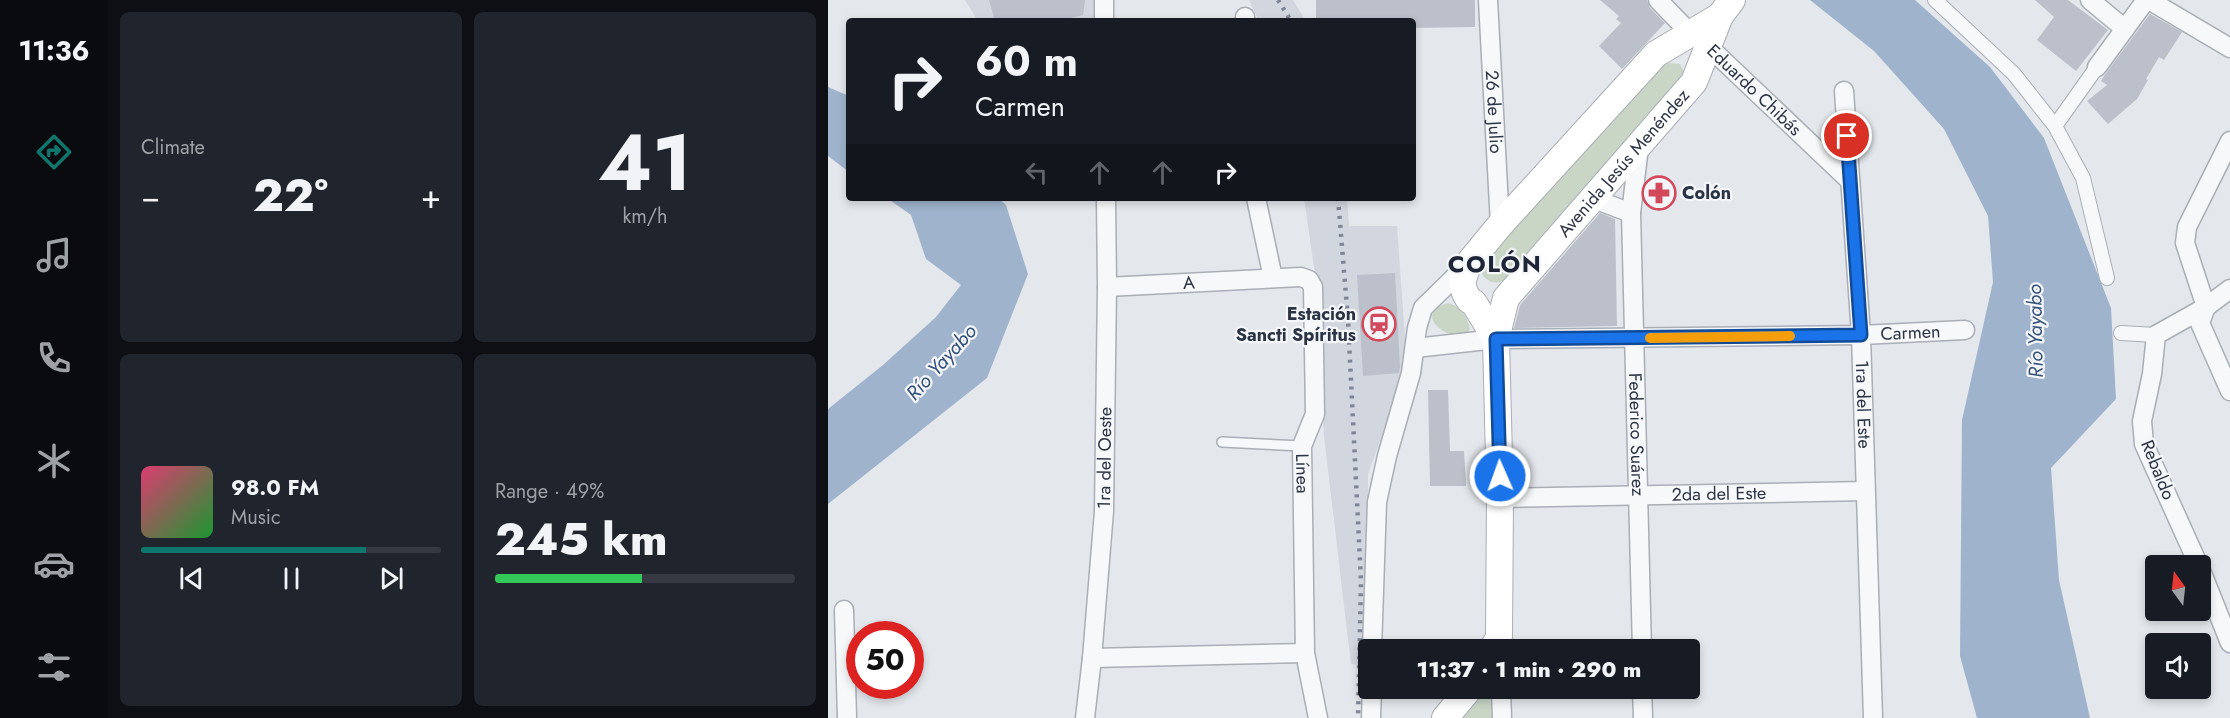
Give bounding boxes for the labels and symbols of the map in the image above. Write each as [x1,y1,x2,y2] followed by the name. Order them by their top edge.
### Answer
[1701,38,1808,142] street label: Eduardo Chibás
[1479,69,1509,154] street label: 26 de Julio
[1552,83,1696,243] street label: Avenida Jesús Menéndez
[1821,110,1872,161] pin
[1641,175,1677,211] pharmacy icon: Colón
[1682,180,1731,206] place label: Colón
[1448,246,1542,281] district label: COLÓN
[1182,269,1196,296] street label: A
[2020,284,2051,378] water label: Río Yayabo
[1236,301,1356,348] place label: Estación Sancti Spíritus
[1361,306,1397,342] station icon: Estación Sancti Spíritus
[899,318,984,407] water label: Río Yayabo
[1880,318,1941,347] street label: Carmen
[1849,360,1878,449] street label: 1ra del Este
[1622,373,1651,497] street label: Federico Suárez
[1091,407,1118,509] street label: 1ra del Oeste
[2134,436,2182,504] street label: Rebaldo
[1468,444,1532,508] position arrow
[1289,453,1316,494] street label: Línea
[1671,480,1766,508] street label: 2da del Este
[2145,555,2211,621] north arrow
[846,621,924,699] speed limit sign: 50

